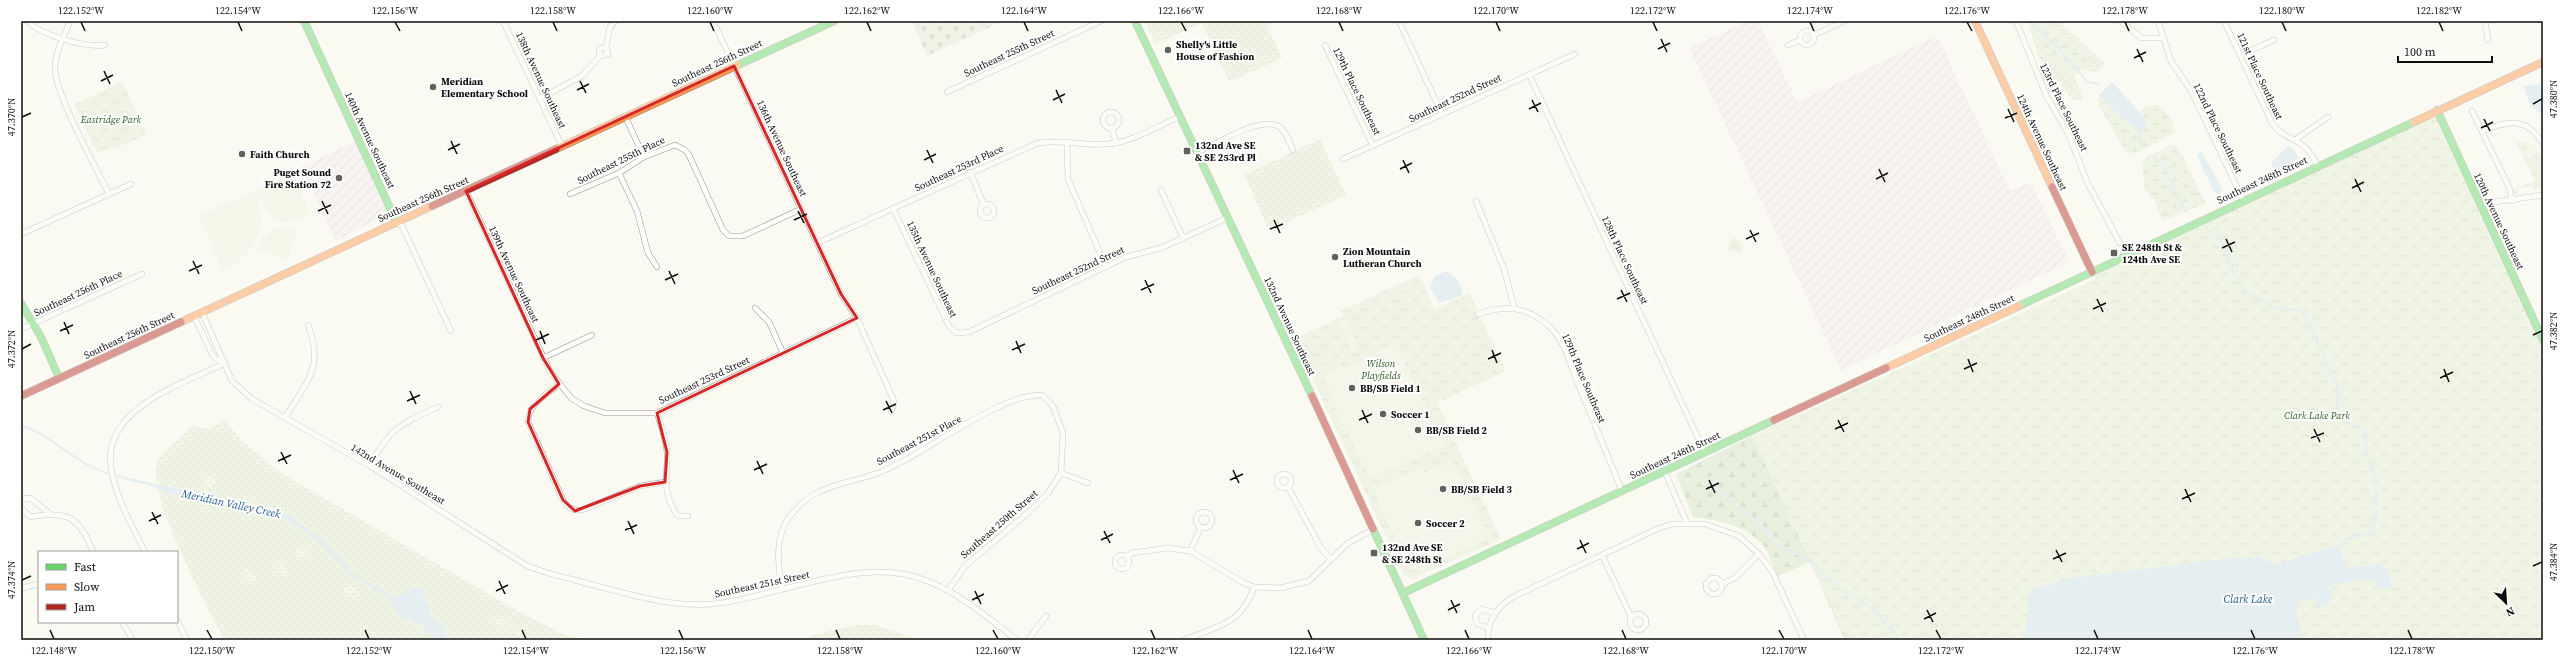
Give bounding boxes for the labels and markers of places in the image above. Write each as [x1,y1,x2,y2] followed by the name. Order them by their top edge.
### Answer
[1176,38,1255,63] place label: Shelly's Little House of Fashion
[1163,45,1173,55] marker: Shelly's Little House of Fashion
[441,75,528,100] place label: Meridian Elementary School
[428,82,438,92] marker: Meridian Elementary School
[1195,139,1256,164] place label: 132nd Ave SE & SE 253rd Pl
[1182,146,1192,156] marker: 132nd Ave SE & SE 253rd Pl
[250,148,310,161] place label: Faith Church
[237,149,247,159] marker: Faith Church
[265,166,332,191] place label: Puget Sound Fire Station 72
[334,173,344,183] marker: Puget Sound Fire Station 72
[2122,241,2182,266] place label: SE 248th St & 124th Ave SE
[1343,245,1422,270] place label: Zion Mountain Lutheran Church
[2109,248,2119,258] marker: SE 248th St & 124th Ave SE
[1330,252,1340,262] marker: Zion Mountain Lutheran Church
[1360,382,1421,395] place label: BB/SB Field 1
[1347,383,1357,393] marker: BB/SB Field 1
[1391,408,1430,421] place label: Soccer 1
[1378,409,1388,419] marker: Soccer 1
[1426,424,1488,437] place label: BB/SB Field 2
[1413,425,1423,435] marker: BB/SB Field 2
[1451,483,1513,496] place label: BB/SB Field 3
[1438,484,1448,494] marker: BB/SB Field 3
[1426,517,1465,530] place label: Soccer 2
[1413,518,1423,528] marker: Soccer 2
[1382,541,1442,566] place label: 132nd Ave SE & SE 248th St
[1369,548,1379,558] marker: 132nd Ave SE & SE 248th St

